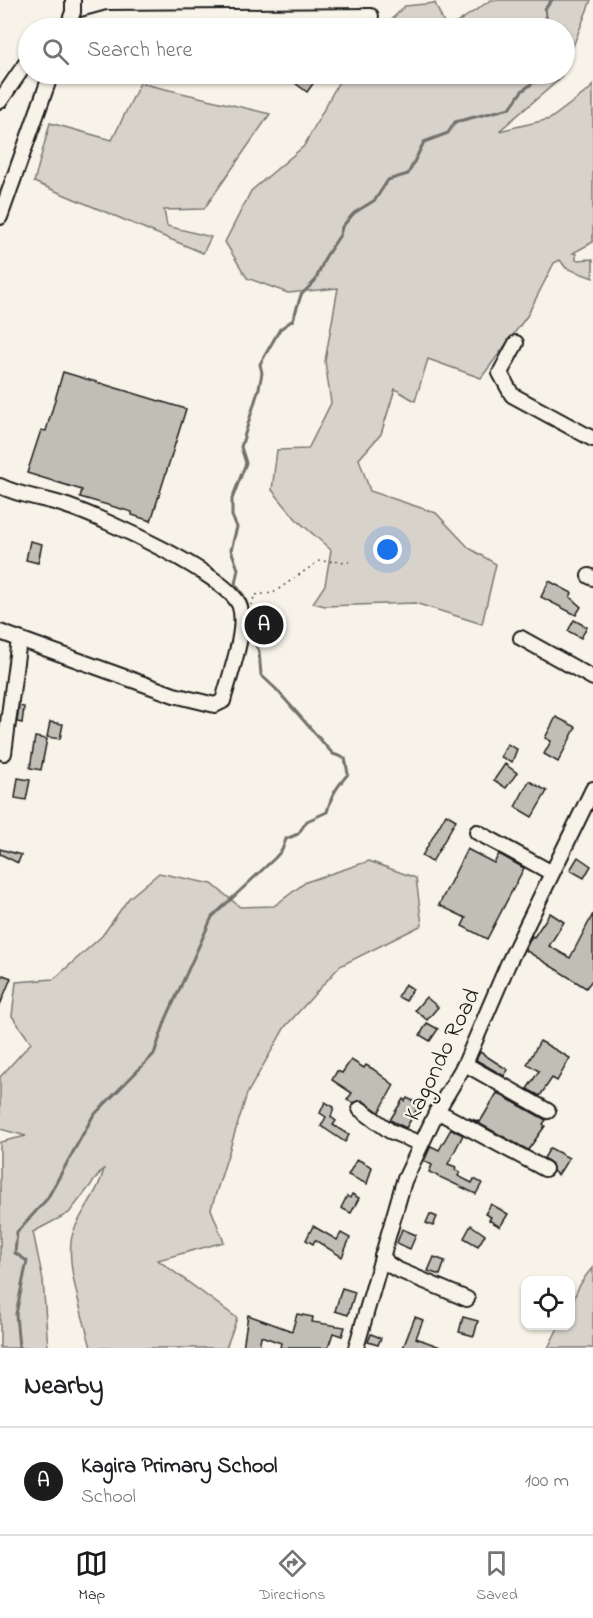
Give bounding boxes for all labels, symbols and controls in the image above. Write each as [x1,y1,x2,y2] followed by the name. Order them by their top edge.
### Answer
[18,18,575,84] search box
[39,35,72,68] icon: search
[87,35,192,67] text: Search here
[373,535,402,564] your location
[244,602,284,648] pin: A
[396,982,491,1127] street label: Kagondo Road
[521,1276,575,1330] map controls
[521,1276,575,1330] button: locate
[24,1368,103,1406] text: Nearby
[81,1451,278,1483] text: Kagira Primary School
[37,1467,50,1496] text: A
[525,1467,569,1496] text: 100 m
[81,1483,136,1512] text: School
[75,1547,108,1607] tab: Map
[259,1547,325,1607] tab: Directions
[476,1547,518,1607] tab: Saved

